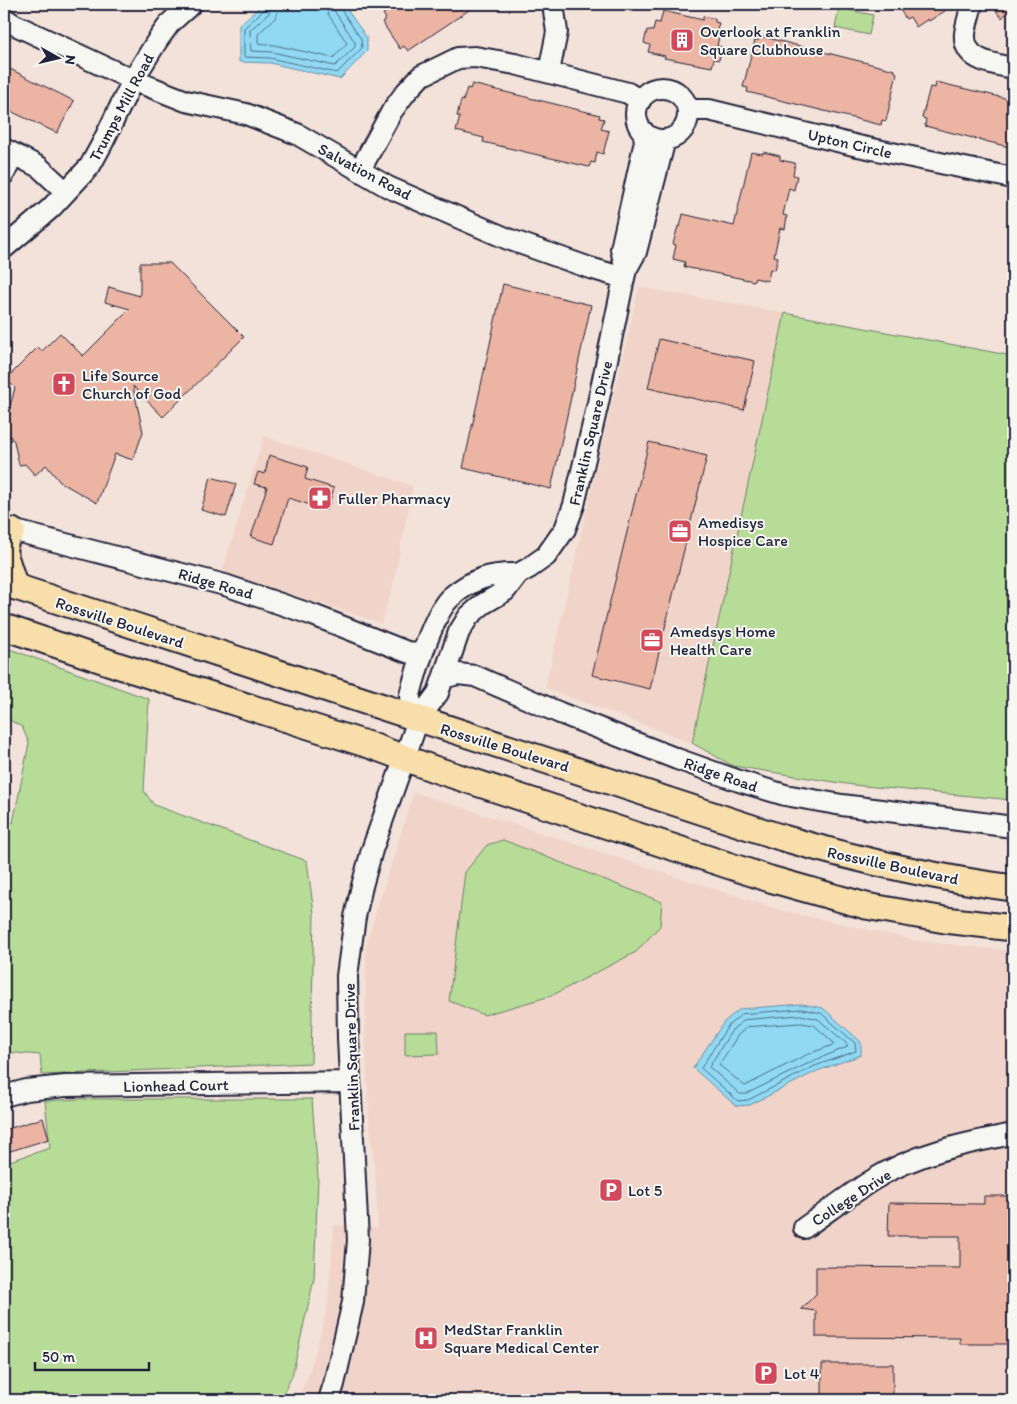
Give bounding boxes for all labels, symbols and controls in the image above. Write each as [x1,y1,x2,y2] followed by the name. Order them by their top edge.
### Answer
[700,22,841,59] place label: Overlook at Franklin Square Clubhouse
[669,27,695,53] building icon: Overlook at Franklin Square Clubhouse
[32,32,82,82] north arrow
[85,50,158,165] street label: Trumps Mill Road
[61,54,79,66] text: N
[806,125,894,162] street label: Upton Circle
[315,139,415,204] street label: Salvation Road
[565,359,616,507] street label: Franklin Square Drive
[82,366,181,403] place label: Life Source Church of God
[51,371,77,397] church icon: Life Source Church of God
[307,485,333,511] pharmacy icon: Fuller Pharmacy
[338,489,451,508] place label: Fuller Pharmacy
[698,513,788,550] place label: Amedisys Hospice Care
[667,518,693,544] office icon: Amedisys Hospice Care
[176,564,256,603] street label: Ridge Road
[53,593,187,652] street label: Rossville Boulevard
[670,622,776,659] place label: Amedsys Home Health Care
[639,627,665,653] office icon: Amedsys Home Health Care
[438,719,572,776] street label: Rossville Boulevard
[681,753,761,796] street label: Ridge Road
[825,842,961,889] street label: Rossville Boulevard
[339,983,364,1131] street label: Franklin Square Drive
[123,1075,229,1096] street label: Lionhead Court
[808,1165,894,1230] street label: College Drive
[598,1177,624,1203] parking icon: Lot 5
[628,1181,662,1200] place label: Lot 5
[444,1320,599,1357] place label: MedStar Franklin Square Medical Center
[413,1325,439,1351] hospital icon: MedStar Franklin Square Medical Center
[35,1339,149,1371] scale bar
[42,1348,75,1366] text: 50 m
[753,1360,779,1386] parking icon: Lot 4
[784,1364,820,1383] place label: Lot 4

